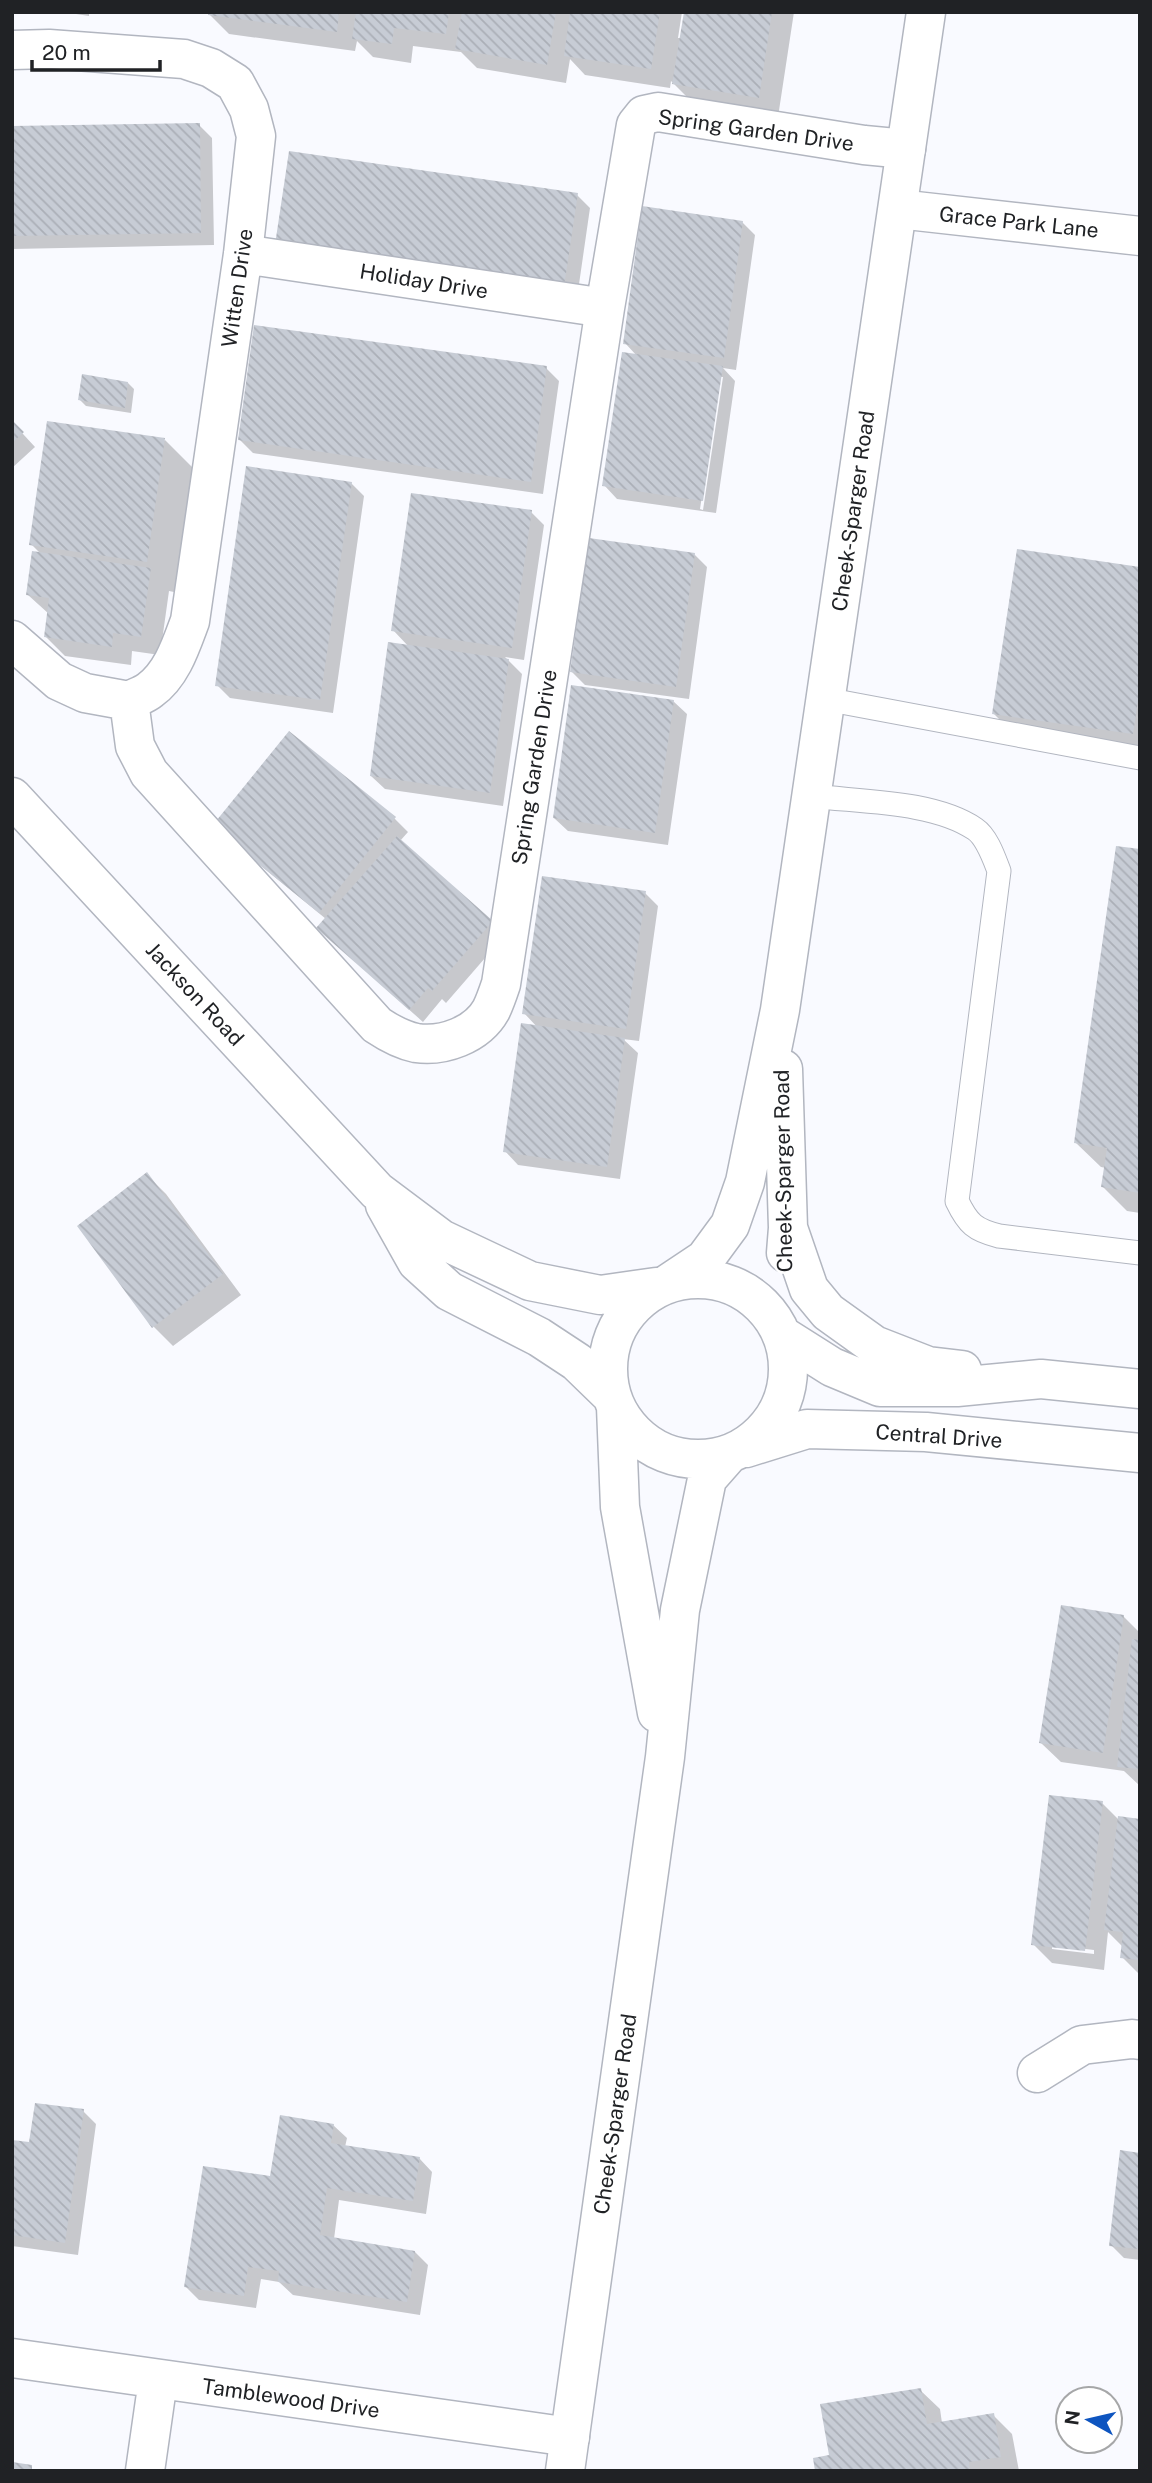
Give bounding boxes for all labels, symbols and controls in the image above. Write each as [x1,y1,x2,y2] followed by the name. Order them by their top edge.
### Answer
[32,28,159,72] scale bar
[42,40,91,65] text: 20 m
[657,104,855,156] street label: Spring Garden Drive
[938,201,1100,243] street label: Grace Park Lane
[216,227,258,349] street label: Witten Drive
[358,259,490,303] street label: Holiday Drive
[827,409,879,613] street label: Cheek-Sparger Road
[506,668,562,866] street label: Spring Garden Drive
[141,937,249,1051] street label: Jackson Road
[769,1070,797,1272] street label: Cheek-Sparger Road
[875,1419,1003,1453] street label: Central Drive
[589,2012,641,2216] street label: Cheek-Sparger Road
[201,2373,381,2423] street label: Tamblewood Drive
[1054,2385,1124,2455] north arrow
[1060,2409,1084,2427] text: N

